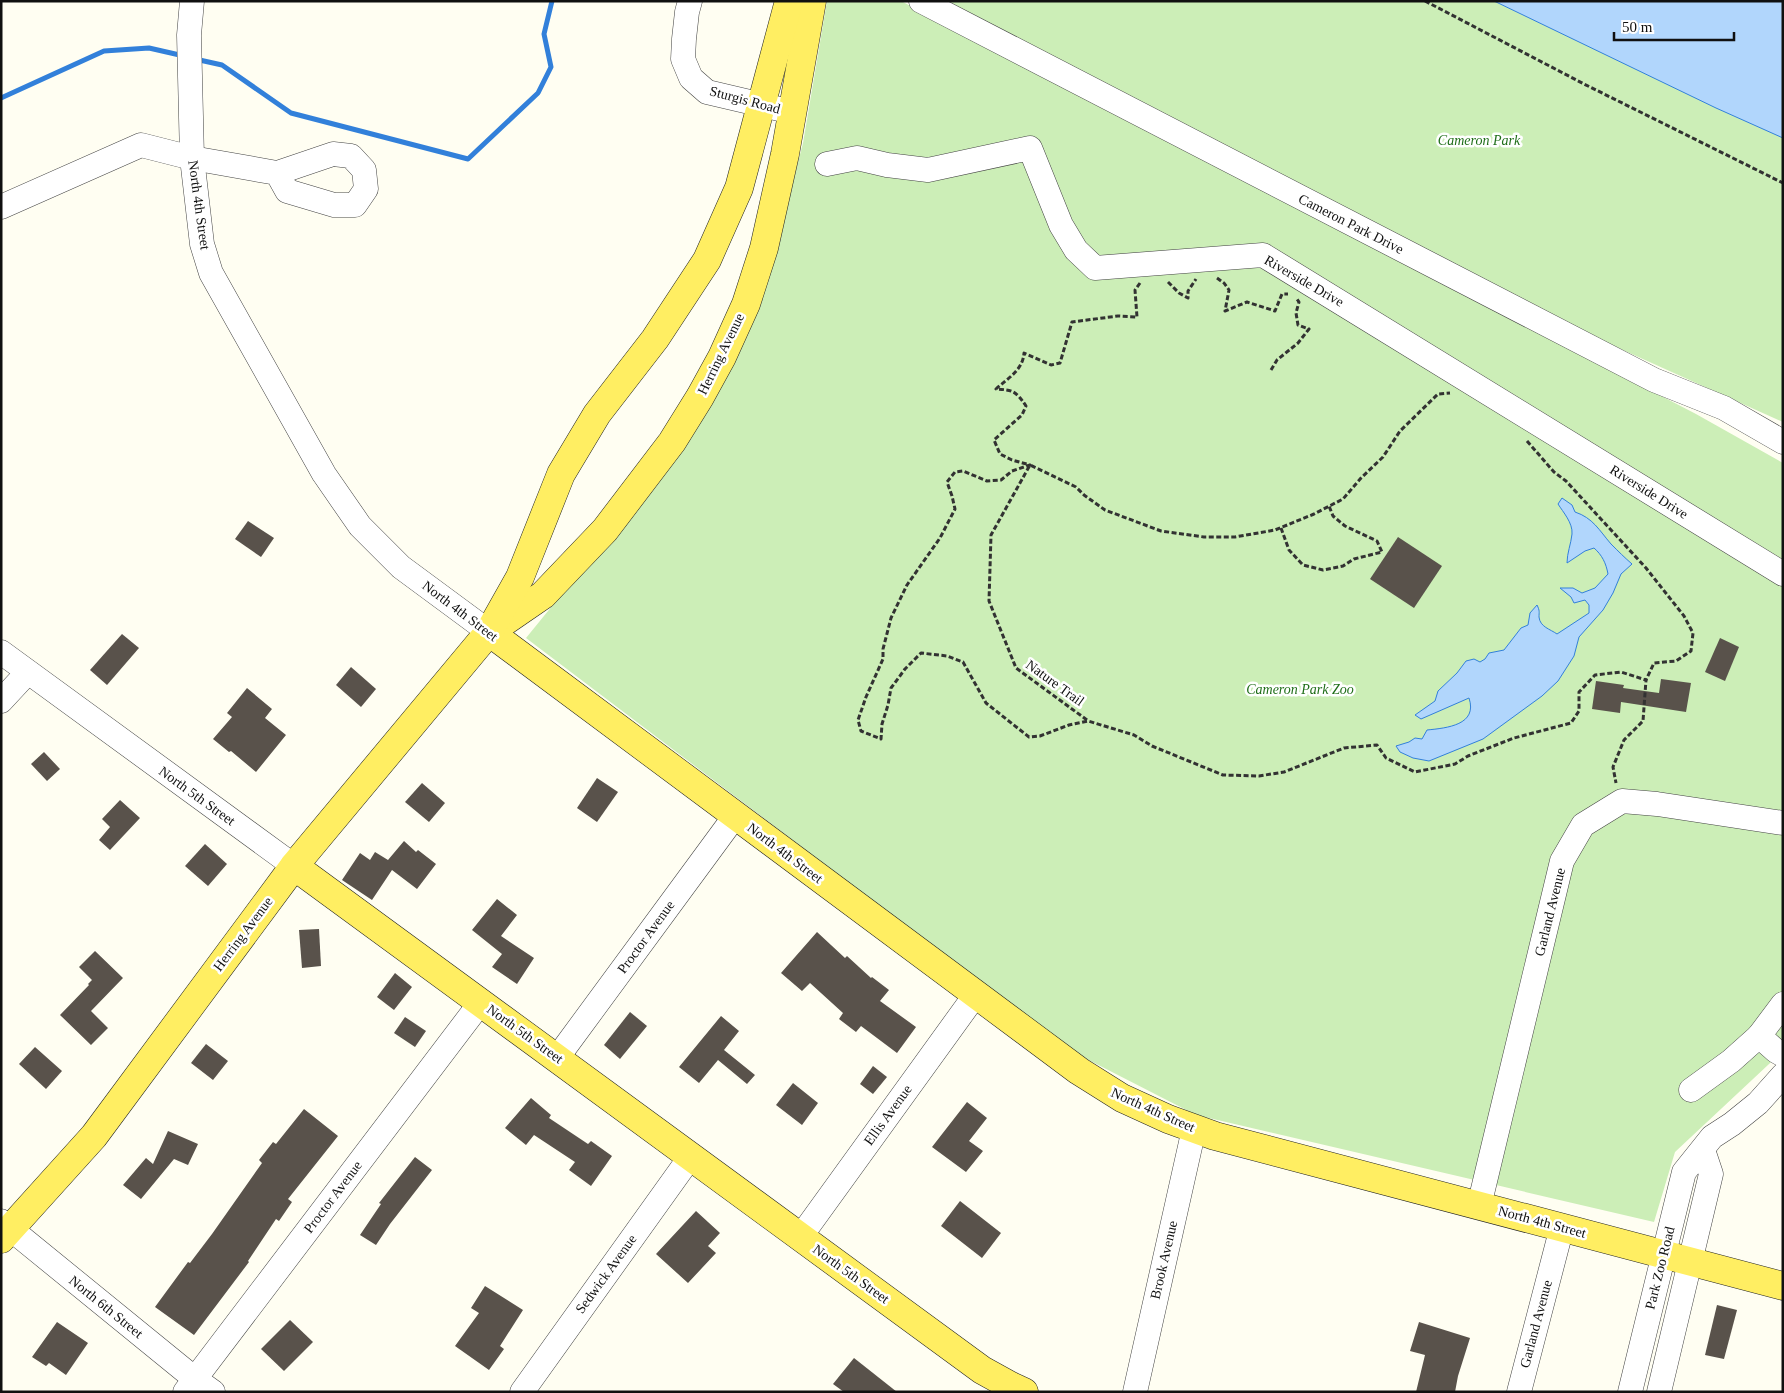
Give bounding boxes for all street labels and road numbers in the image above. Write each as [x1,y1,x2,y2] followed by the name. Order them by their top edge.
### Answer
[708,83,782,117] street label: Sturgis Road
[185,159,213,251] street label: North 4th Street
[1296,191,1406,257] street label: Cameron Park Drive
[1262,252,1346,310] street label: Riverside Drive
[695,311,747,397] street label: Herring Avenue
[1607,462,1691,522] street label: Riverside Drive
[419,578,501,644] street label: North 4th Street
[1023,657,1087,709] street label: Nature Trail
[156,763,238,829] street label: North 5th Street
[744,820,826,886] street label: North 4th Street
[1532,866,1568,958] street label: Garland Avenue
[210,894,276,974] street label: Herring Avenue
[615,898,677,976] street label: Proctor Avenue
[484,1001,566,1067] street label: North 5th Street
[861,1082,915,1148] street label: Ellis Avenue
[1109,1085,1197,1135] street label: North 4th Street
[301,1158,365,1236] street label: Proctor Avenue
[1496,1203,1588,1241] street label: North 4th Street
[1148,1219,1180,1301] street label: Brook Avenue
[1642,1225,1678,1311] street label: Park Zoo Road
[572,1232,640,1316] street label: Sedwick Avenue
[810,1241,892,1307] street label: North 5th Street
[66,1273,146,1341] street label: North 6th Street
[1517,1278,1555,1370] street label: Garland Avenue

